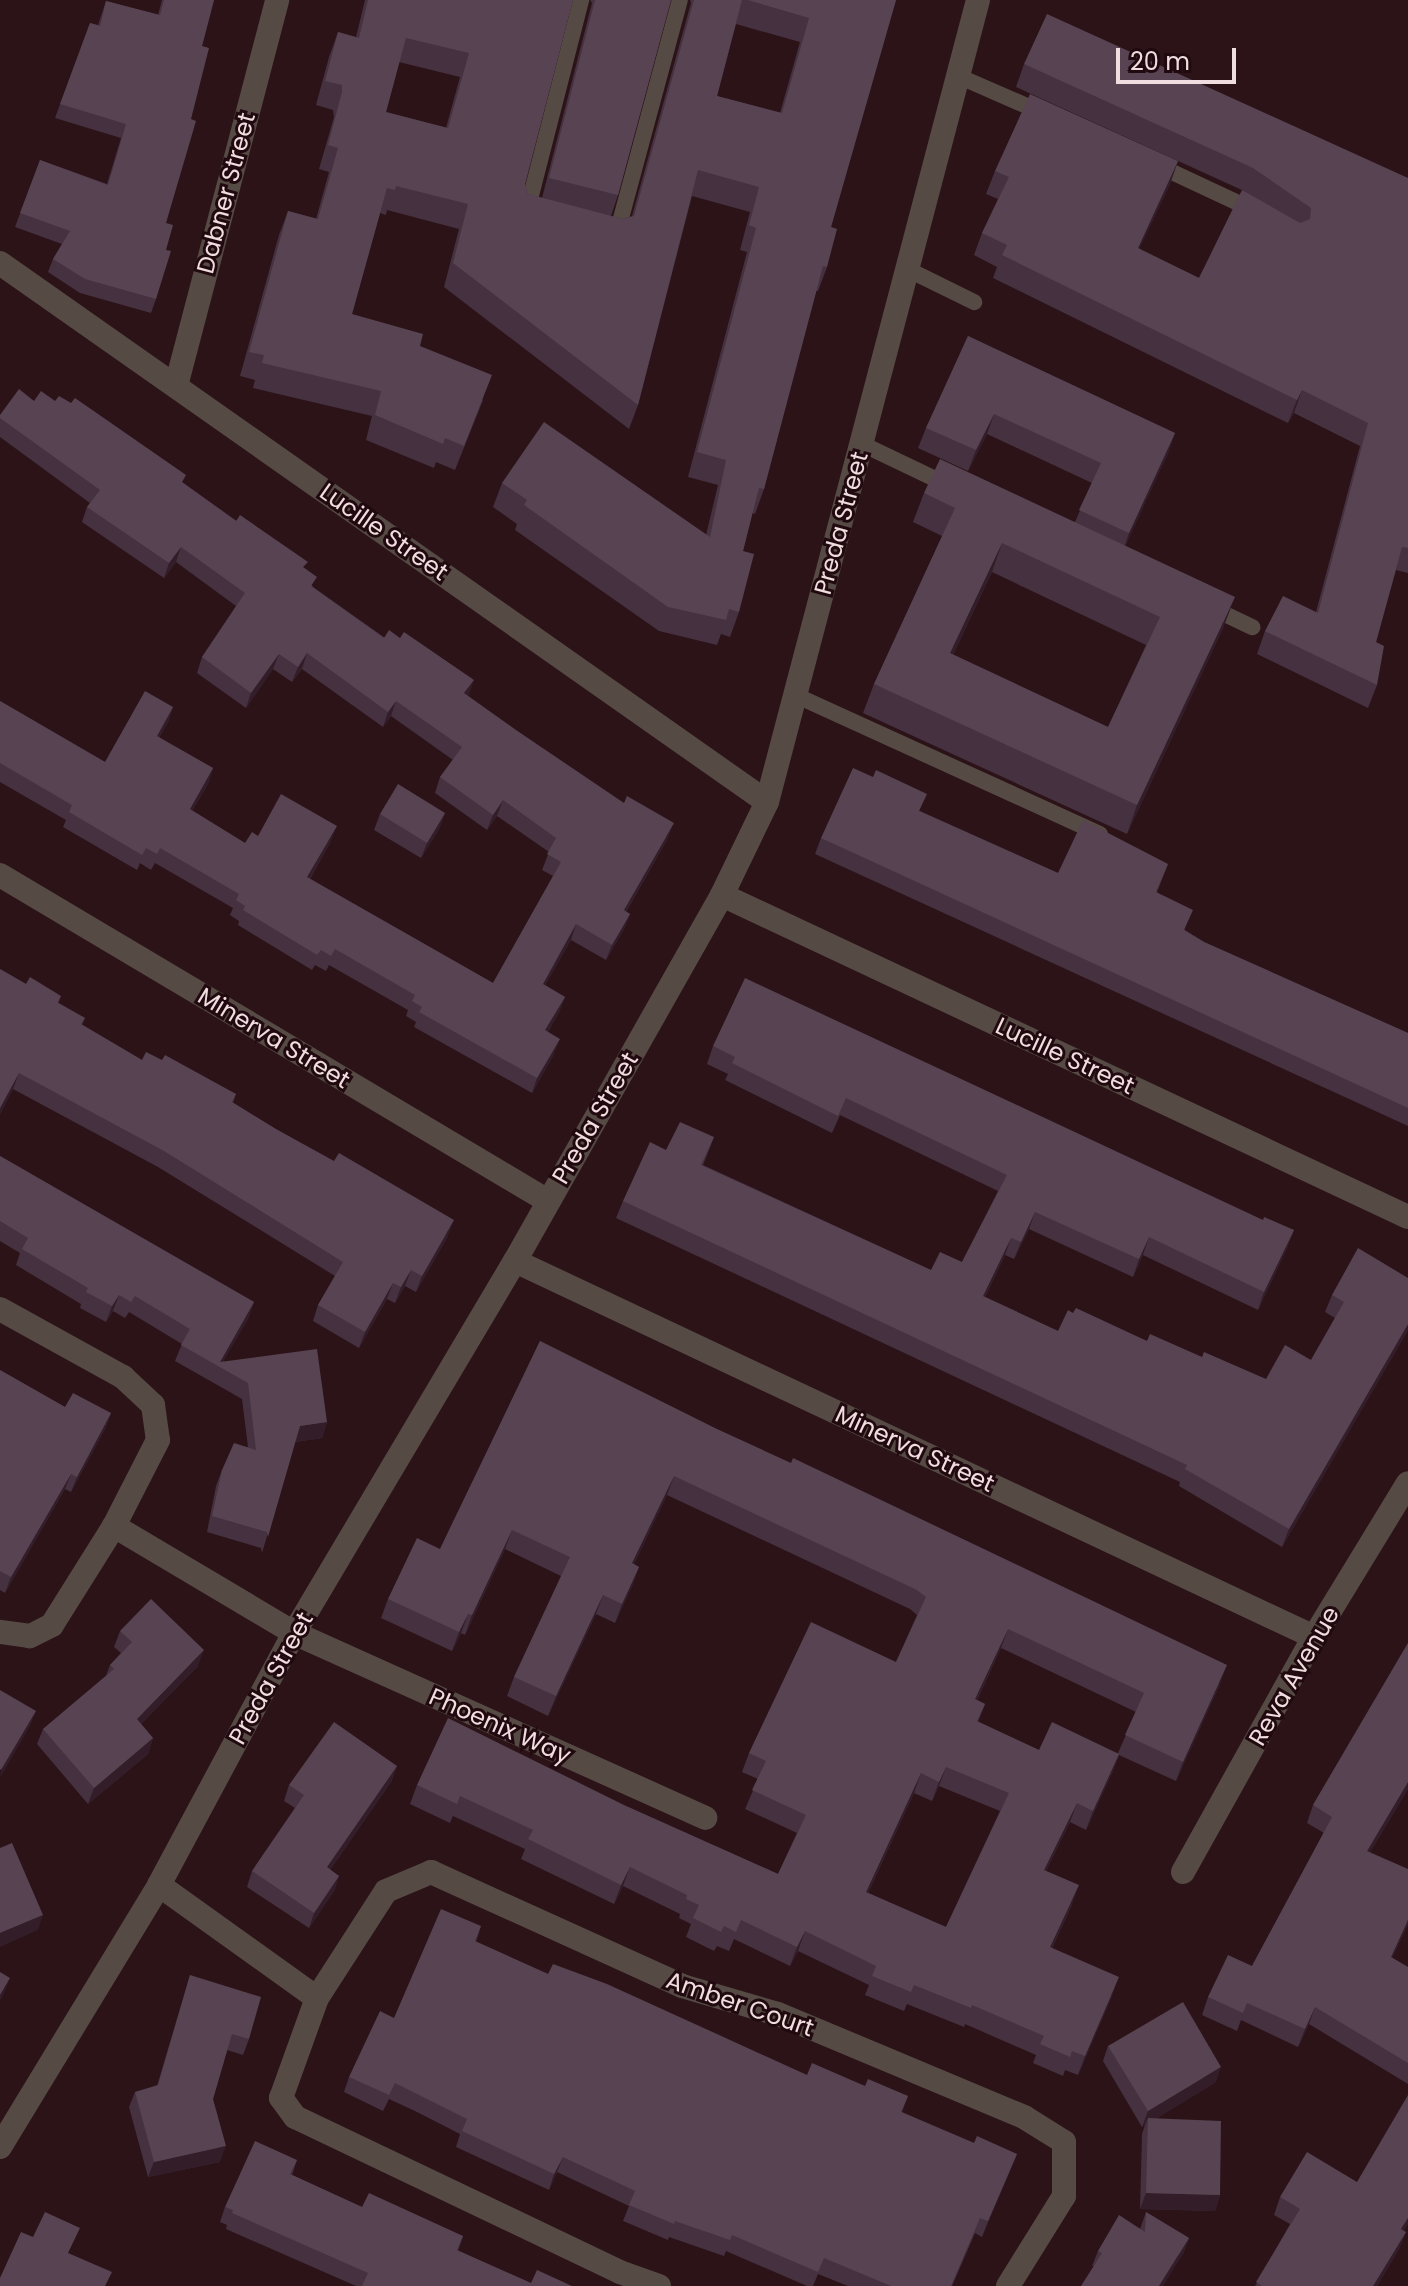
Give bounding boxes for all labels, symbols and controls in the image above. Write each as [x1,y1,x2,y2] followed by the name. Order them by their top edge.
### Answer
[1120,32,1240,82] scale bar
[1130,45,1190,78] text: 20 m
[191,109,261,277] street label: Dabner Street
[808,448,874,598] street label: Preda Street
[314,477,454,587] street label: Lucille Street
[193,981,355,1095] street label: Minerva Street
[991,1011,1139,1101] street label: Lucille Street
[546,1047,644,1189] street label: Preda Street
[831,1400,999,1498] street label: Minerva Street
[1243,1601,1345,1751] street label: Reva Avenue
[223,1607,319,1749] street label: Preda Street
[425,1682,575,1770] street label: Phoenix Way
[662,1965,818,2043] street label: Amber Court

